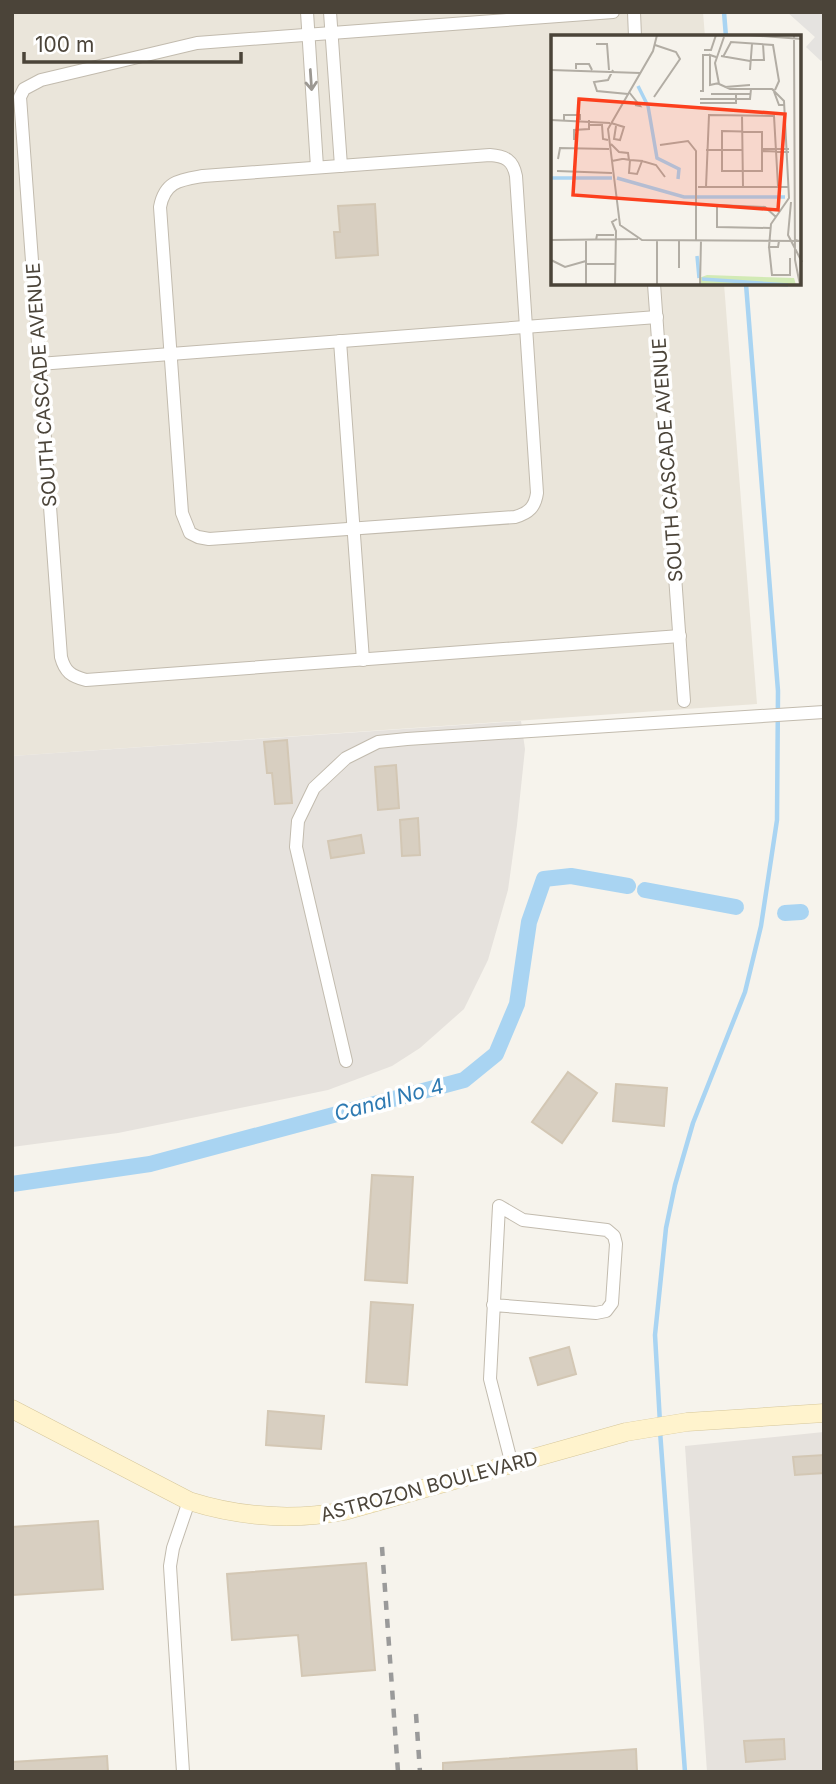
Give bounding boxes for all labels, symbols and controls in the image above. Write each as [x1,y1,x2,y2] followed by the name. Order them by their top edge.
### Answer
[24,21,242,65] scale bar
[35,32,94,57] text: 100 m
[551,35,801,285] inset map
[305,69,318,91] one-way arrow
[21,262,62,508] street label: SOUTH CASCADE AVENUE
[647,337,688,583] street label: SOUTH CASCADE AVENUE
[331,1073,446,1126] water label: Canal No 4
[318,1446,540,1527] street label: ASTROZON BOULEVARD

